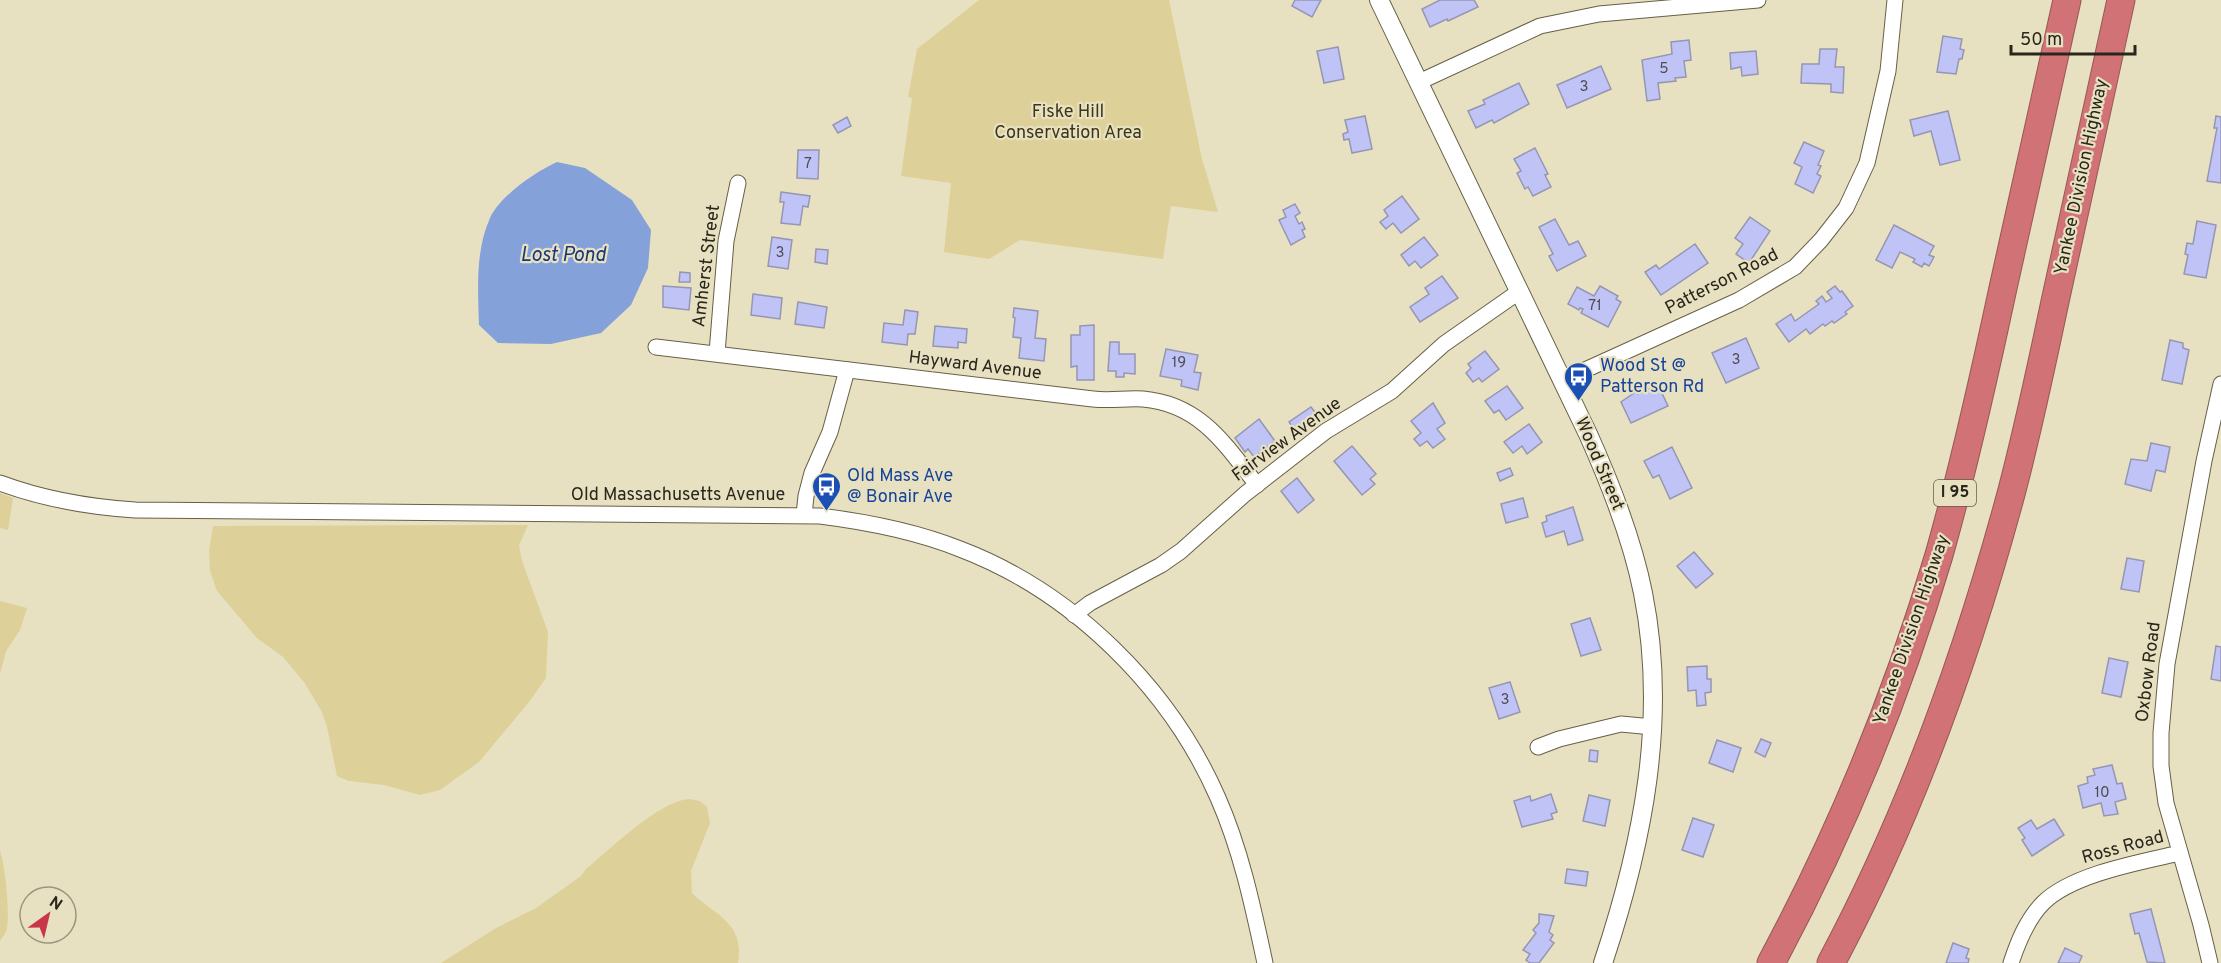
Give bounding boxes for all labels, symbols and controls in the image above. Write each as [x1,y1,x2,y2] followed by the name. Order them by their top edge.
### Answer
[2011,18,2136,56] scale bar
[2020,29,2062,52] text: 50 m
[1659,60,1669,79] house number: 5
[2050,77,2114,277] street label: Yankee Division Highway
[1579,78,1589,97] house number: 3
[994,101,1142,145] park label: Fiske Hill Conservation Area
[804,155,812,174] house number: 7
[688,203,726,329] street label: Amherst Street
[520,243,607,269] water label: Lost Pond
[775,244,785,263] house number: 3
[1661,244,1783,320] street label: Patterson Road
[1588,297,1602,316] house number: 71
[907,346,1043,386] street label: Hayward Avenue
[1731,351,1741,370] house number: 3
[1172,354,1186,373] house number: 19
[1600,355,1704,399] place label: Wood St @ Patterson Rd
[1563,360,1595,402] bus stop icon: Wood St @ Patterson Rd
[1228,393,1346,487] street label: Fairview Avenue
[1569,414,1629,514] street label: Wood Street
[847,465,953,509] place label: Old Mass Ave @ Bonair Ave
[810,470,842,512] bus stop icon: Old Mass Ave @ Bonair Ave
[1934,480,1976,506] road number: I 95
[571,484,785,507] street label: Old Massachusetts Avenue
[1869,532,1955,728] street label: Yankee Division Highway
[2131,620,2167,724] street label: Oxbow Road
[1500,691,1510,710] house number: 3
[2094,784,2110,803] house number: 10
[2079,826,2167,870] street label: Ross Road
[18,885,78,945] north arrow
[45,893,66,916] text: N

